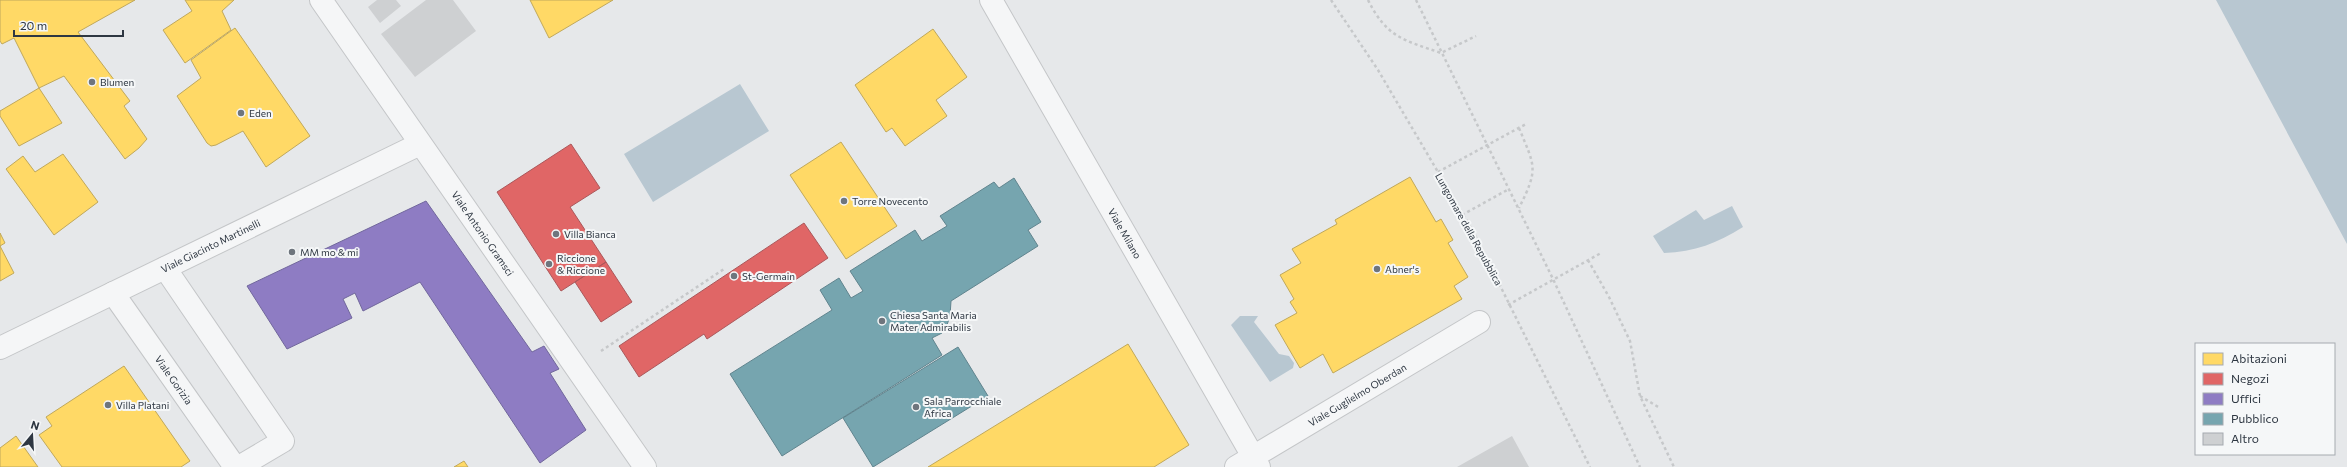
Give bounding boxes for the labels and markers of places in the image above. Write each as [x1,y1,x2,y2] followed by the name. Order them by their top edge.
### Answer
[100,76,134,88] place label: Blumen
[87,77,97,87] marker: Blumen
[249,107,272,119] place label: Eden
[236,108,246,118] marker: Eden
[852,195,928,207] place label: Torre Novecento
[839,196,849,206] marker: Torre Novecento
[564,228,616,240] place label: Villa Bianca
[551,229,561,239] marker: Villa Bianca
[300,246,358,258] place label: MM mo & mi
[287,247,297,257] marker: MM mo & mi
[557,252,605,276] place label: Riccione & Riccione
[544,259,554,269] marker: Riccione & Riccione
[1385,263,1420,275] place label: Abner's
[1372,264,1382,274] marker: Abner's
[742,270,795,282] place label: St-Germain
[729,271,739,281] marker: St-Germain
[890,309,977,333] place label: Chiesa Santa Maria Mater Admirabilis
[877,316,887,326] marker: Chiesa Santa Maria Mater Admirabilis
[924,395,1001,419] place label: Sala Parrocchiale Africa
[116,399,169,411] place label: Villa Platani
[103,400,113,410] marker: Villa Platani
[911,402,921,412] marker: Sala Parrocchiale Africa

